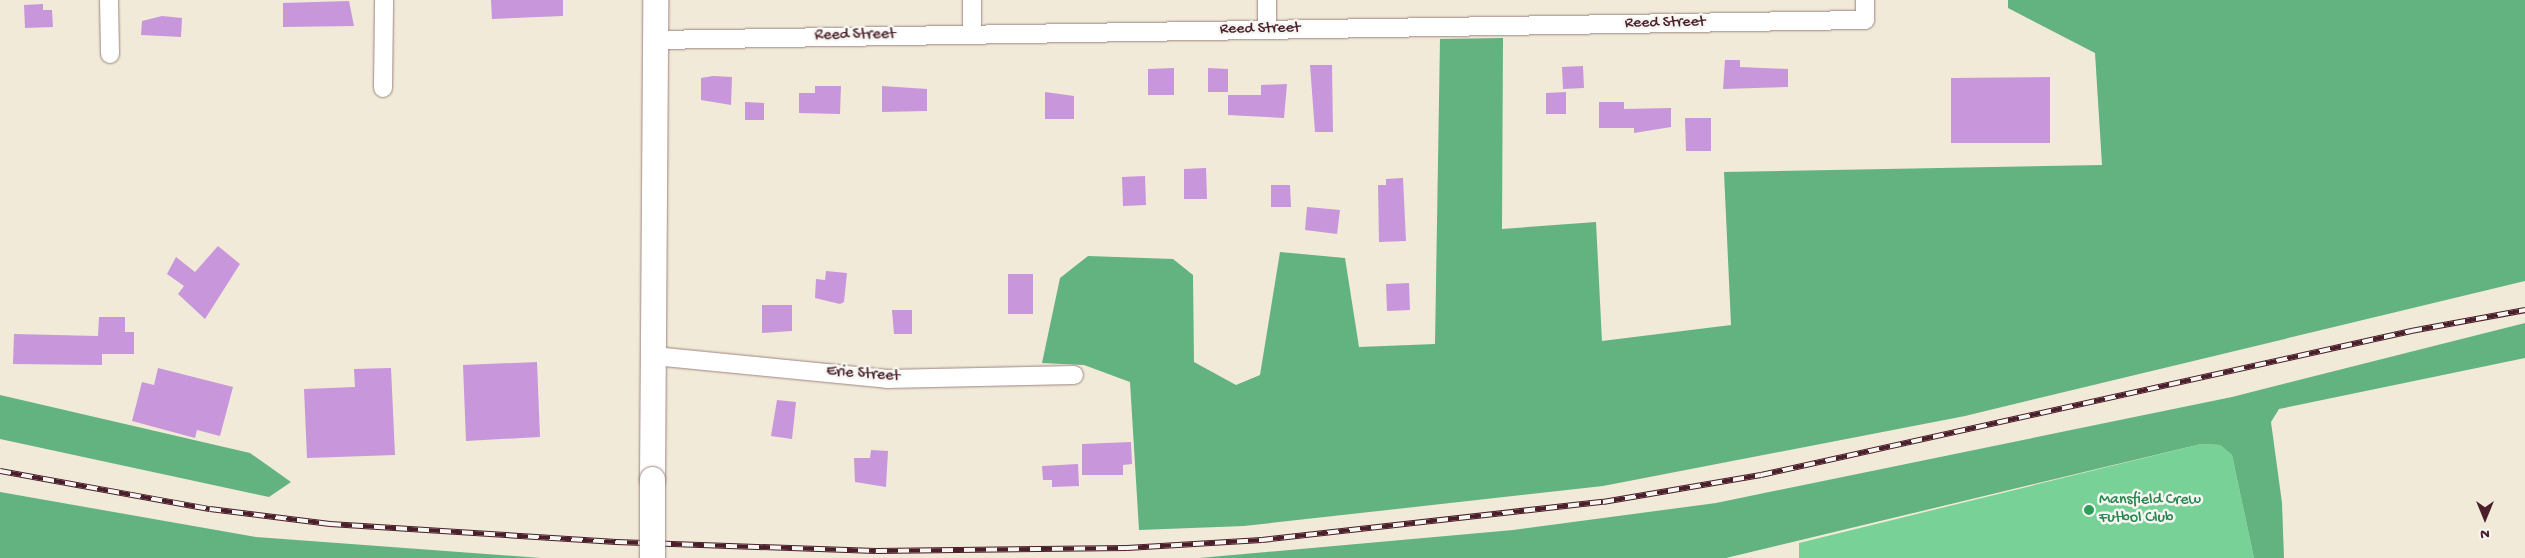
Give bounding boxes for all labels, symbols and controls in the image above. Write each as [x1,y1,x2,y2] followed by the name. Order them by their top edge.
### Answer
[1624,14,1706,34] street label: Reed Street
[1219,20,1301,40] street label: Reed Street
[814,26,896,46] street label: Reed Street
[826,363,900,387] street label: Erie Street
[2099,491,2201,529] place label: Mansfield Crew Futbol Club
[2460,493,2510,543] north arrow
[2083,504,2095,516] marker: Mansfield Crew Futbol Club
[2480,525,2490,542] text: N

